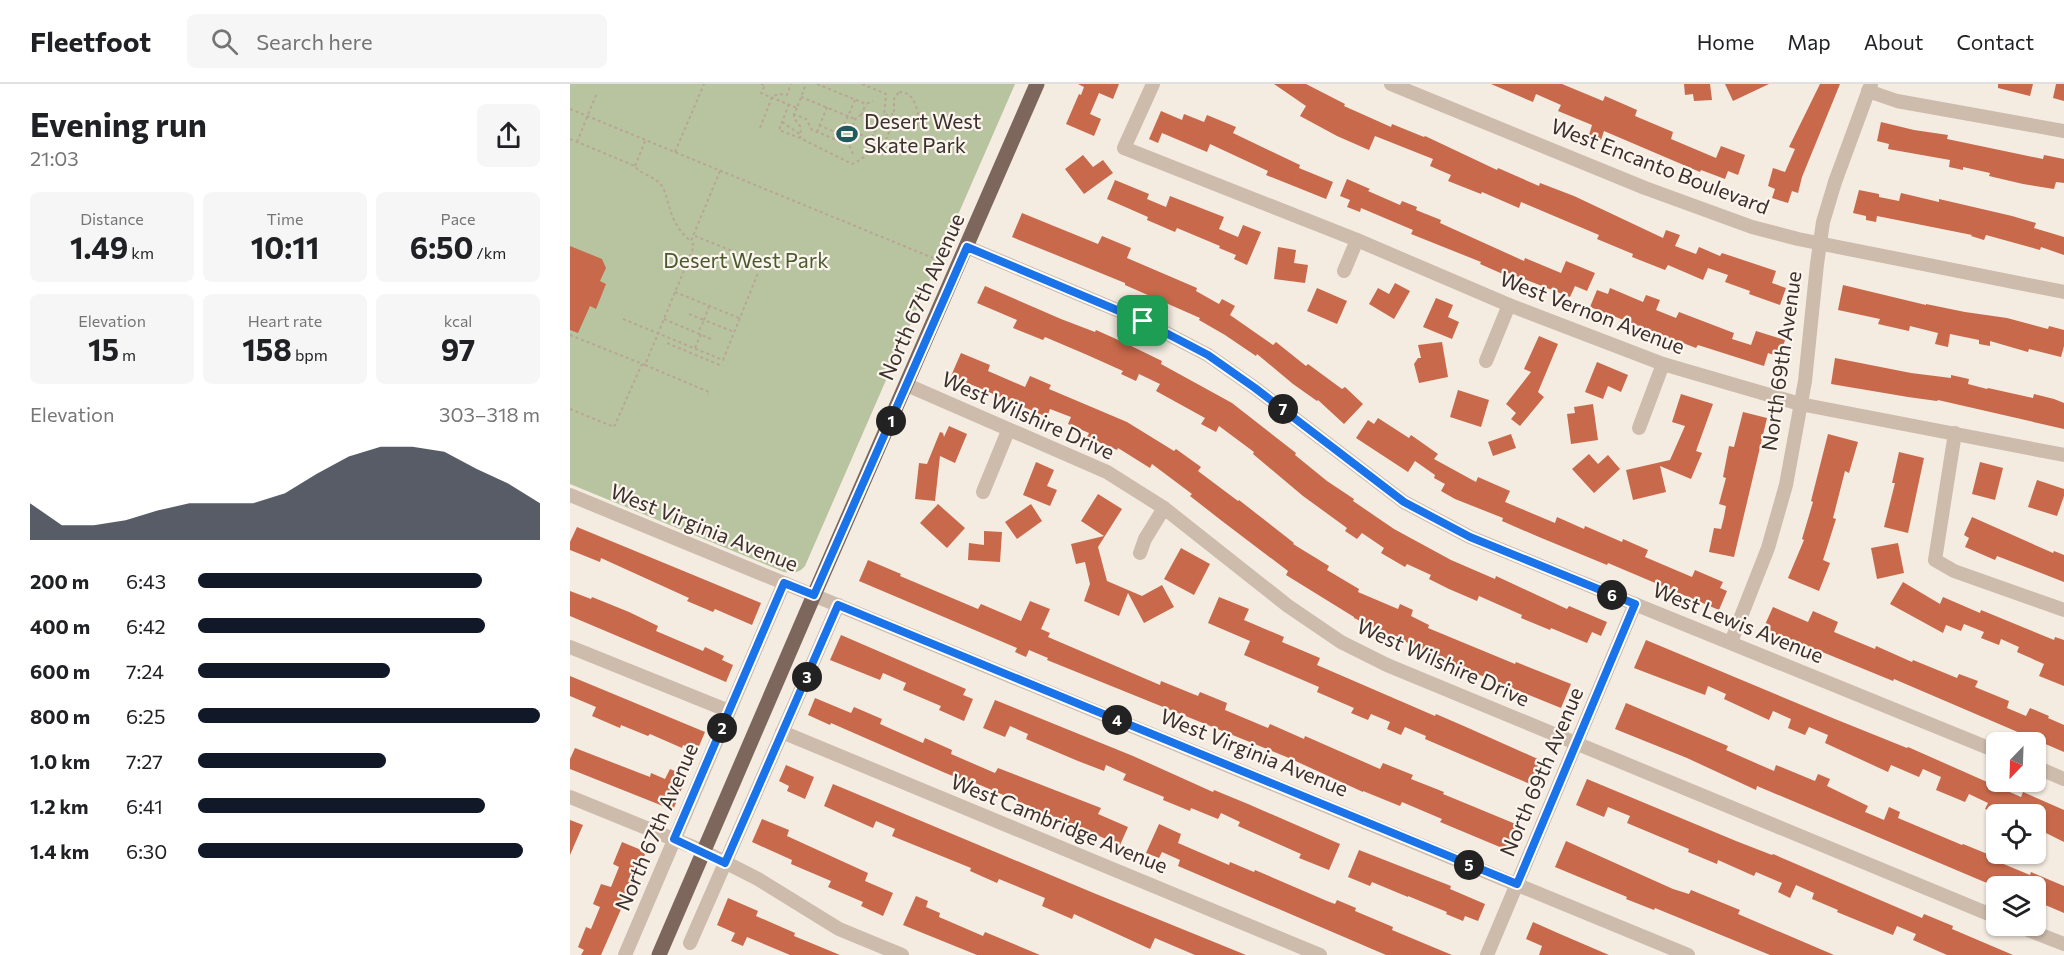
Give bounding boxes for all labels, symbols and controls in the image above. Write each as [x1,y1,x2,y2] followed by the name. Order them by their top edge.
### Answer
[187,14,607,68] search box
[30,24,151,58] text: Fleetfoot
[208,25,241,58] icon: search
[256,28,373,55] text: Search here
[1697,29,1754,54] text: Home
[1787,29,1831,54] text: Map
[1864,29,1923,54] text: About
[1956,29,2034,54] text: Contact
[30,103,207,144] text: Evening run
[477,104,540,167] button: share
[864,108,981,157] place label: Desert West Skate Park
[1548,112,1773,219] street label: West Encanto Boulevard
[835,122,859,146] sports icon: Desert West Skate Park
[30,146,79,170] text: 21:03
[80,209,144,228] text: Distance
[267,209,303,228] text: Time
[441,209,475,228] text: Pace
[873,209,969,384] street label: North 67th Avenue
[70,228,128,265] text: 1.49
[251,228,319,265] text: 10:11
[410,228,474,265] text: 6:50
[128,243,154,262] text: km
[474,243,506,262] text: /km
[663,247,829,272] park label: Desert West Park
[1496,265,1689,358] street label: West Vernon Avenue
[1756,269,1806,452] street label: North 69th Avenue
[1117,295,1168,346] pin
[1126,304,1159,337] icon: arrive
[78,311,146,330] text: Elevation
[248,311,322,330] text: Heart rate
[444,311,472,330] text: kcal
[88,330,119,367] text: 15
[242,330,292,367] text: 158
[441,330,475,367] text: 97
[119,345,136,364] text: m
[292,345,328,364] text: bpm
[938,365,1119,464] street label: West Wilshire Drive
[1268,394,1298,424] pin: 7
[1279,399,1287,418] text: 7
[30,402,115,426] text: Elevation
[439,402,540,426] text: 303–318 m
[876,406,906,436] pin: 1
[887,411,895,430] text: 1
[607,477,802,576] street label: West Virginia Avenue
[30,569,89,593] text: 200 m
[126,569,166,593] text: 6:43
[1650,576,1828,667] street label: West Lewis Avenue
[1597,580,1627,610] pin: 6
[1607,585,1617,604] text: 6
[1353,612,1534,711] street label: West Wilshire Drive
[30,614,90,638] text: 400 m
[126,614,166,638] text: 6:42
[30,659,90,683] text: 600 m
[126,659,164,683] text: 7:24
[792,662,822,692] pin: 3
[802,667,812,686] text: 3
[1494,683,1588,860] street label: North 69th Avenue
[1157,702,1352,801] street label: West Virginia Avenue
[30,704,90,728] text: 800 m
[126,704,165,728] text: 6:25
[1102,705,1132,735] pin: 4
[1112,710,1122,729] text: 4
[707,713,737,743] pin: 2
[717,718,727,737] text: 2
[1986,732,2046,792] north arrow
[1986,732,2046,936] map controls
[609,739,702,914] street label: North 67th Avenue
[30,749,90,773] text: 1.0 km
[126,749,163,773] text: 7:27
[948,768,1172,878] street label: West Cambridge Avenue
[30,794,88,818] text: 1.2 km
[126,794,163,818] text: 6:41
[1986,804,2046,864] button: locate
[30,839,89,863] text: 1.4 km
[126,839,167,863] text: 6:30
[1454,850,1484,880] pin: 5
[1464,855,1474,874] text: 5
[1986,876,2046,936] button: layers

